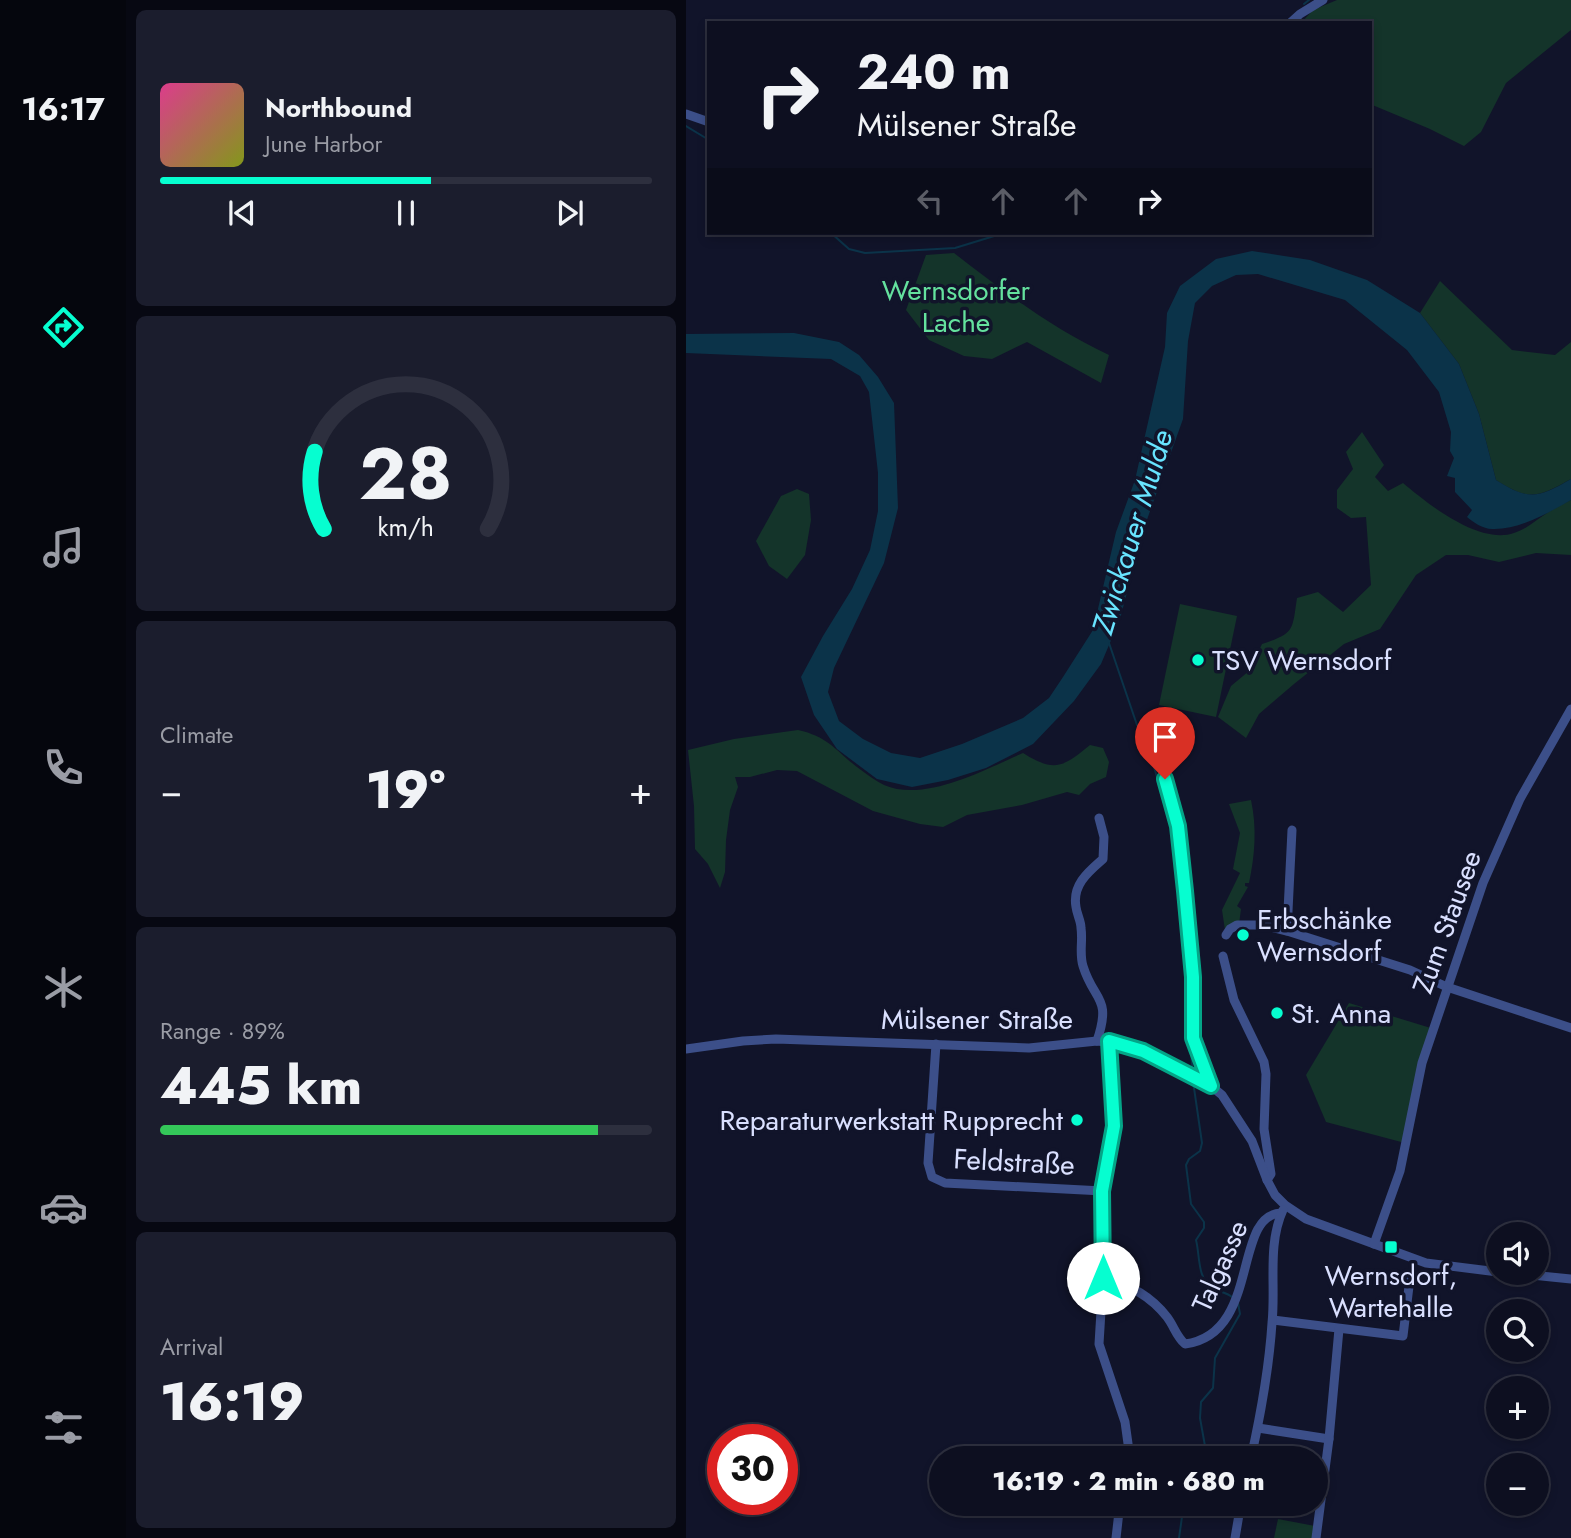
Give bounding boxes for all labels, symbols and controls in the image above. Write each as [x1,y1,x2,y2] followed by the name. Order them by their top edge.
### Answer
[857,37,1011,107] text: 240 m
[742,49,833,140] icon: right
[21,86,105,132] text: 16:17
[265,89,412,127] text: Northbound
[857,102,1076,148] text: Mülsener Straße
[265,127,382,161] text: June Harbor
[911,182,949,220] icon: left
[984,182,1022,220] icon: ahead
[1057,182,1095,220] icon: ahead
[1130,182,1168,220] icon: right
[223,194,261,232] icon: previous
[387,194,425,232] icon: pause
[551,194,589,232] icon: next
[882,270,1031,343] park label: Wernsdorfer Lache
[39,303,88,352] icon: directions
[359,422,453,527] text: 28
[1080,425,1183,640] water label: Zwickauer Mulde
[378,509,434,545] text: km/h
[39,523,88,572] icon: music
[1212,640,1393,681] place label: TSV Wernsdorf
[1190,652,1206,668] marker: TSV Wernsdorf
[1135,707,1195,779] pin
[160,718,233,752] text: Climate
[1146,718,1184,756] icon: arrive
[39,743,88,792] icon: phone
[366,752,445,828] text: 19°
[160,763,182,818] text: −
[629,763,652,818] text: +
[1402,845,1492,999] street label: Zum Stausee
[1257,899,1392,972] place label: Erbschänke Wernsdorf
[1235,927,1251,943] marker: Erbschänke Wernsdorf
[39,963,88,1012] icon: climate
[1291,993,1391,1034] place label: St. Anna
[881,999,1073,1040] street label: Mülsener Straße
[1269,1005,1285,1021] marker: St. Anna
[160,1014,285,1048] text: Range · 89%
[160,1048,362,1124] text: 445 km
[720,1100,1063,1141] place label: Reparaturwerkstatt Rupprecht
[1069,1112,1085,1128] marker: Reparaturwerkstatt Rupprecht
[952,1138,1076,1186] street label: Feldstraße
[39,1183,88,1232] icon: car
[1182,1214,1258,1318] street label: Talgasse
[1486,1222,1549,1516] map controls
[1486,1222,1549,1285] button: sound
[1383,1239,1399,1255] marker: Wernsdorf, Wartehalle
[1066,1241,1140,1315] position arrow
[1325,1255,1457,1328] place label: Wernsdorf, Wartehalle
[1486,1299,1549,1362] button: search
[160,1330,223,1364] text: Arrival
[160,1364,304,1440] text: 16:19
[1486,1376,1549,1439] button: +
[39,1403,88,1452] icon: filters
[707,1424,798,1515] speed limit sign: 30
[1486,1453,1549,1516] button: −
[992,1462,1265,1500] text: 16:19 · 2 min · 680 m

